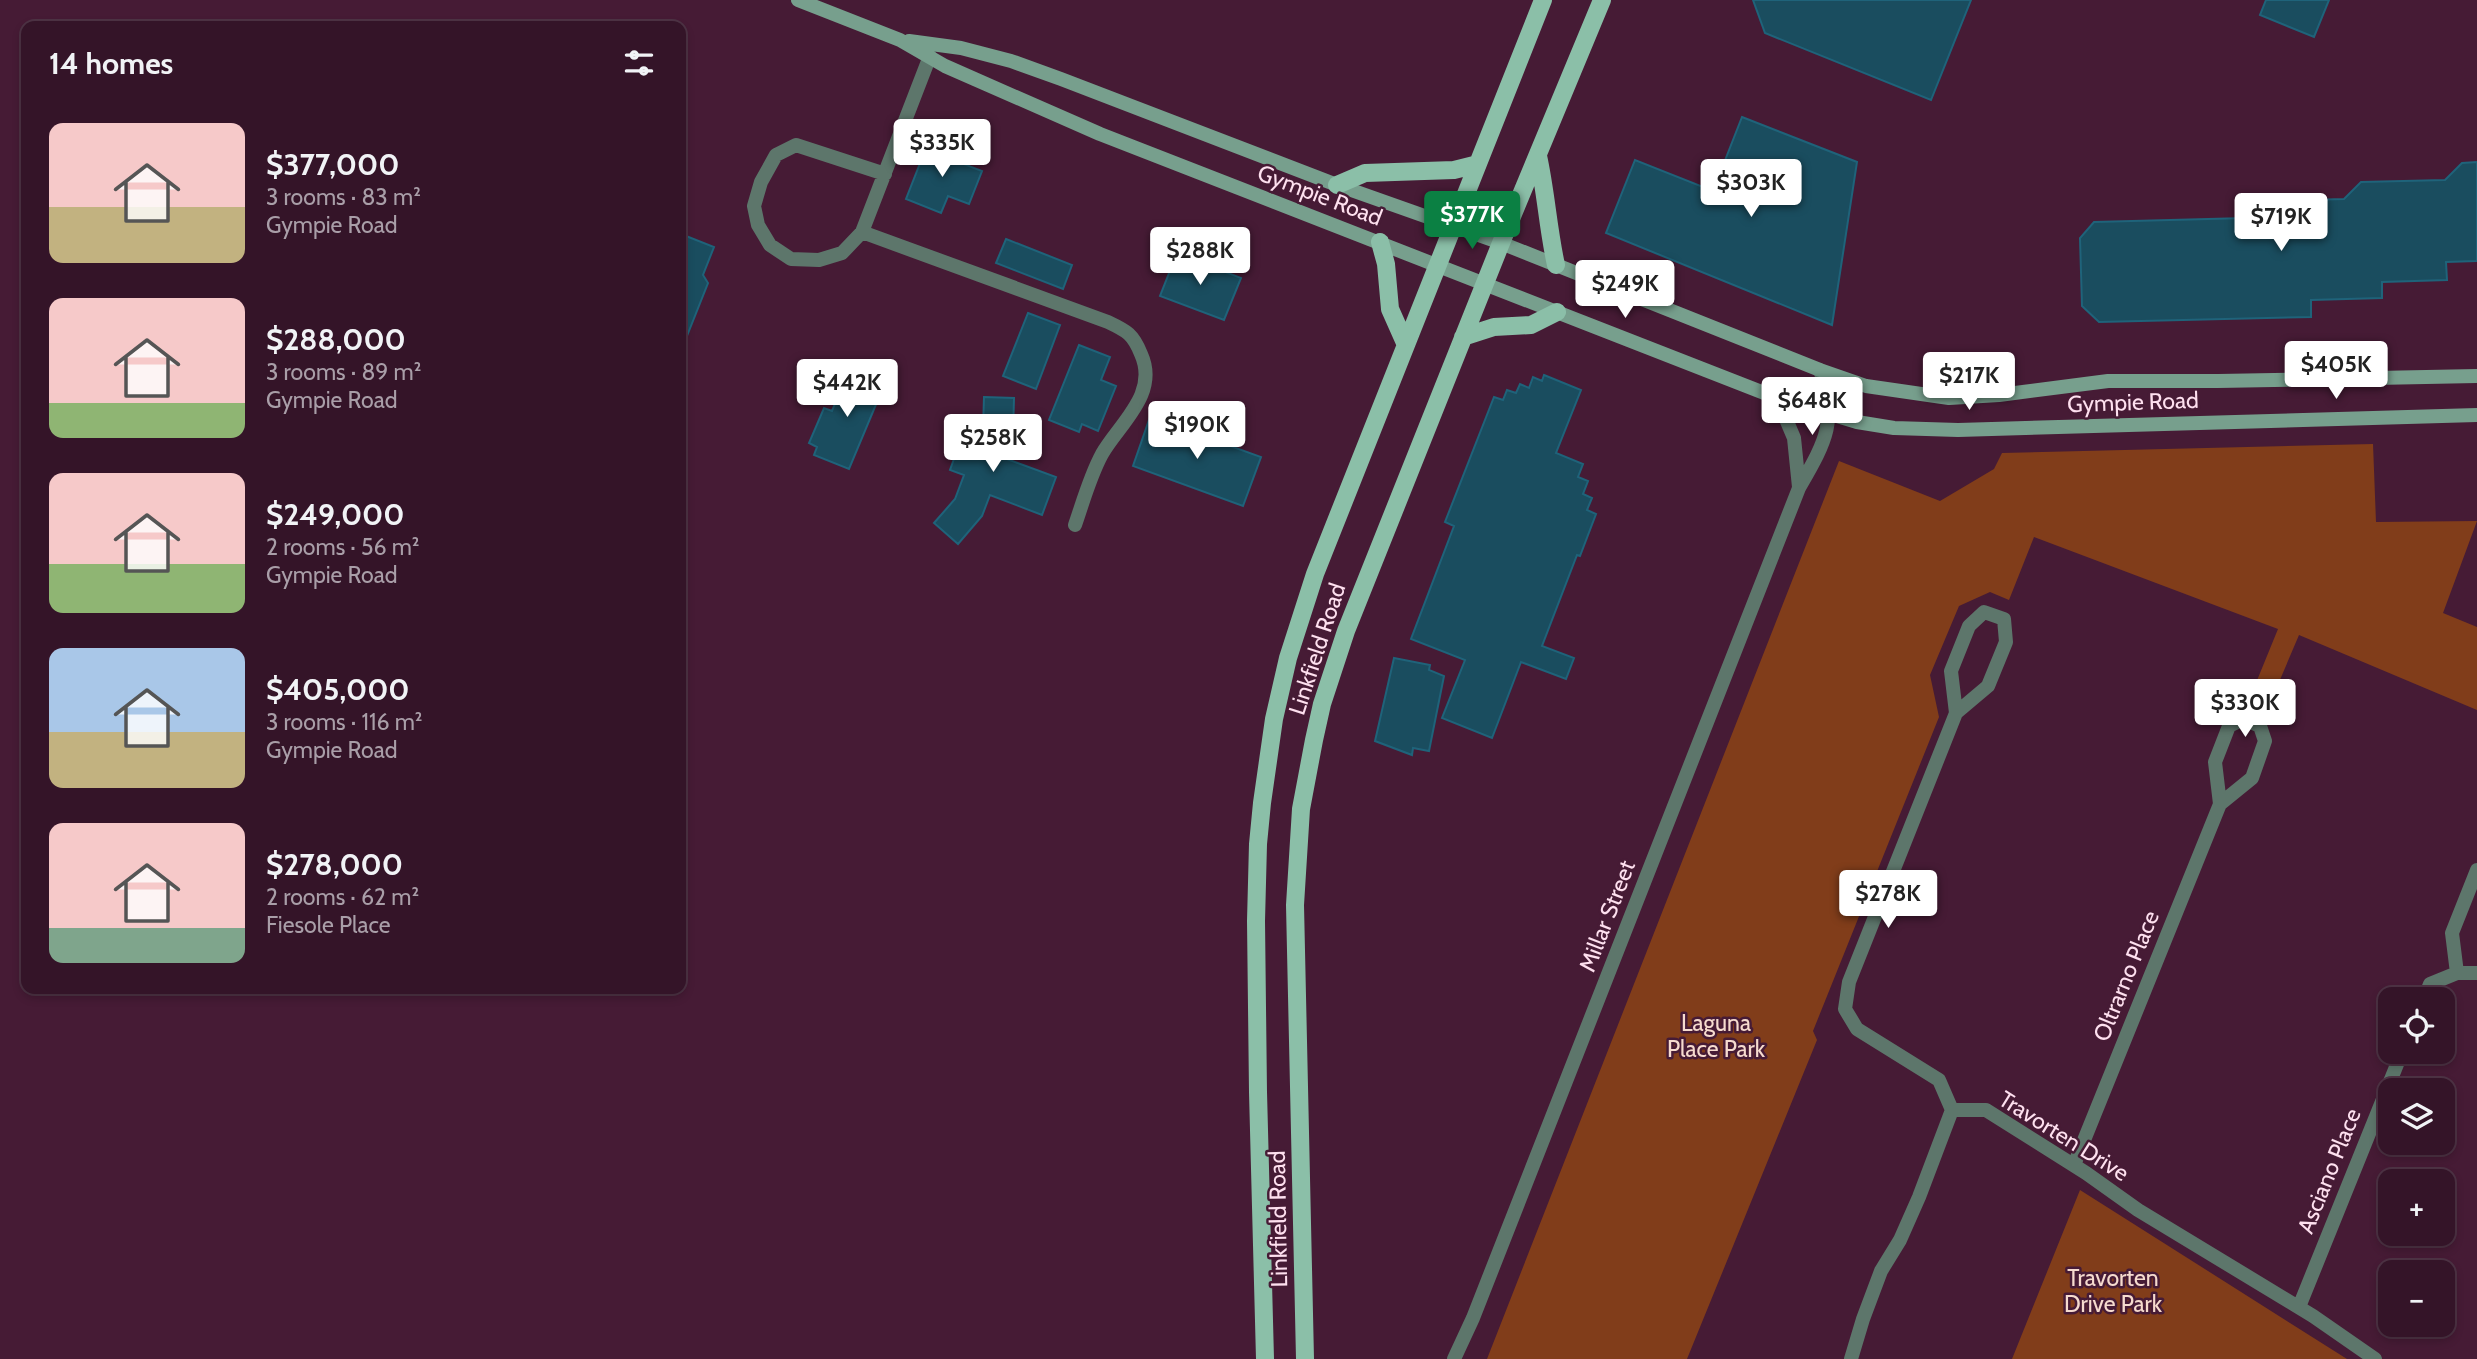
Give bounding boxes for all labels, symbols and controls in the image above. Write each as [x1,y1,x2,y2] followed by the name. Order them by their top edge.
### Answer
[620,44,658,82] icon: filters
[49,45,173,82] text: 14 homes
[893,120,991,179] pin: $335K
[910,128,974,156] text: $335K
[266,146,399,183] text: $377,000
[105,151,189,235] icon: home
[1254,158,1386,232] street label: Gympie Road
[1702,160,1800,219] pin: $303K
[1717,168,1785,196] text: $303K
[266,183,421,211] text: 3 rooms · 83 m²
[1423,191,1521,251] pin: $377K
[2232,194,2330,253] pin: $719K
[1440,200,1504,228] text: $377K
[2251,202,2311,230] text: $719K
[266,211,397,239] text: Gympie Road
[1151,228,1249,287] pin: $288K
[1166,236,1234,264] text: $288K
[1576,260,1674,320] pin: $249K
[1591,269,1659,297] text: $249K
[266,321,406,358] text: $288,000
[105,326,189,410] icon: home
[2287,342,2385,401] pin: $405K
[2301,350,2371,378] text: $405K
[1920,352,2018,412] pin: $217K
[266,358,421,386] text: 3 rooms · 89 m²
[798,360,896,419] pin: $442K
[1939,361,1999,389] text: $217K
[813,368,881,396] text: $442K
[1763,378,1861,437] pin: $648K
[266,386,397,414] text: Gympie Road
[1778,386,1846,414] text: $648K
[2067,386,2199,418] street label: Gympie Road
[1148,402,1246,461] pin: $190K
[1164,410,1230,438] text: $190K
[944,414,1042,474] pin: $258K
[960,423,1026,451] text: $258K
[266,496,404,533] text: $249,000
[105,501,189,585] icon: home
[266,533,420,561] text: 2 rooms · 56 m²
[266,561,397,589] text: Gympie Road
[1283,580,1351,718] street label: Linkfield Road
[266,671,410,708] text: $405,000
[105,676,189,760] icon: home
[2196,680,2294,739] pin: $330K
[2211,688,2279,716] text: $330K
[266,708,422,736] text: 3 rooms · 116 m²
[266,736,397,764] text: Gympie Road
[266,846,403,883] text: $278,000
[105,851,189,935] icon: home
[1573,856,1641,976] street label: Millar Street
[1839,870,1937,930] pin: $278K
[1855,879,1921,907] text: $278K
[266,883,419,911] text: 2 rooms · 62 m²
[2087,906,2165,1045] street label: Oltrarno Place
[266,911,391,939] text: Fiesole Place
[2378,987,2455,1337] map controls
[2378,987,2455,1064] button: locate
[1667,1009,1766,1063] park label: Laguna Place Park
[2378,1078,2455,1155] button: layers
[1994,1085,2134,1187] street label: Travorten Drive
[2291,1104,2367,1238] street label: Asciano Place
[1263,1150,1293,1288] street label: Linkfield Road
[2378,1169,2455,1246] button: +
[2378,1260,2455,1337] button: −
[2064,1264,2163,1318] park label: Travorten Drive Park

